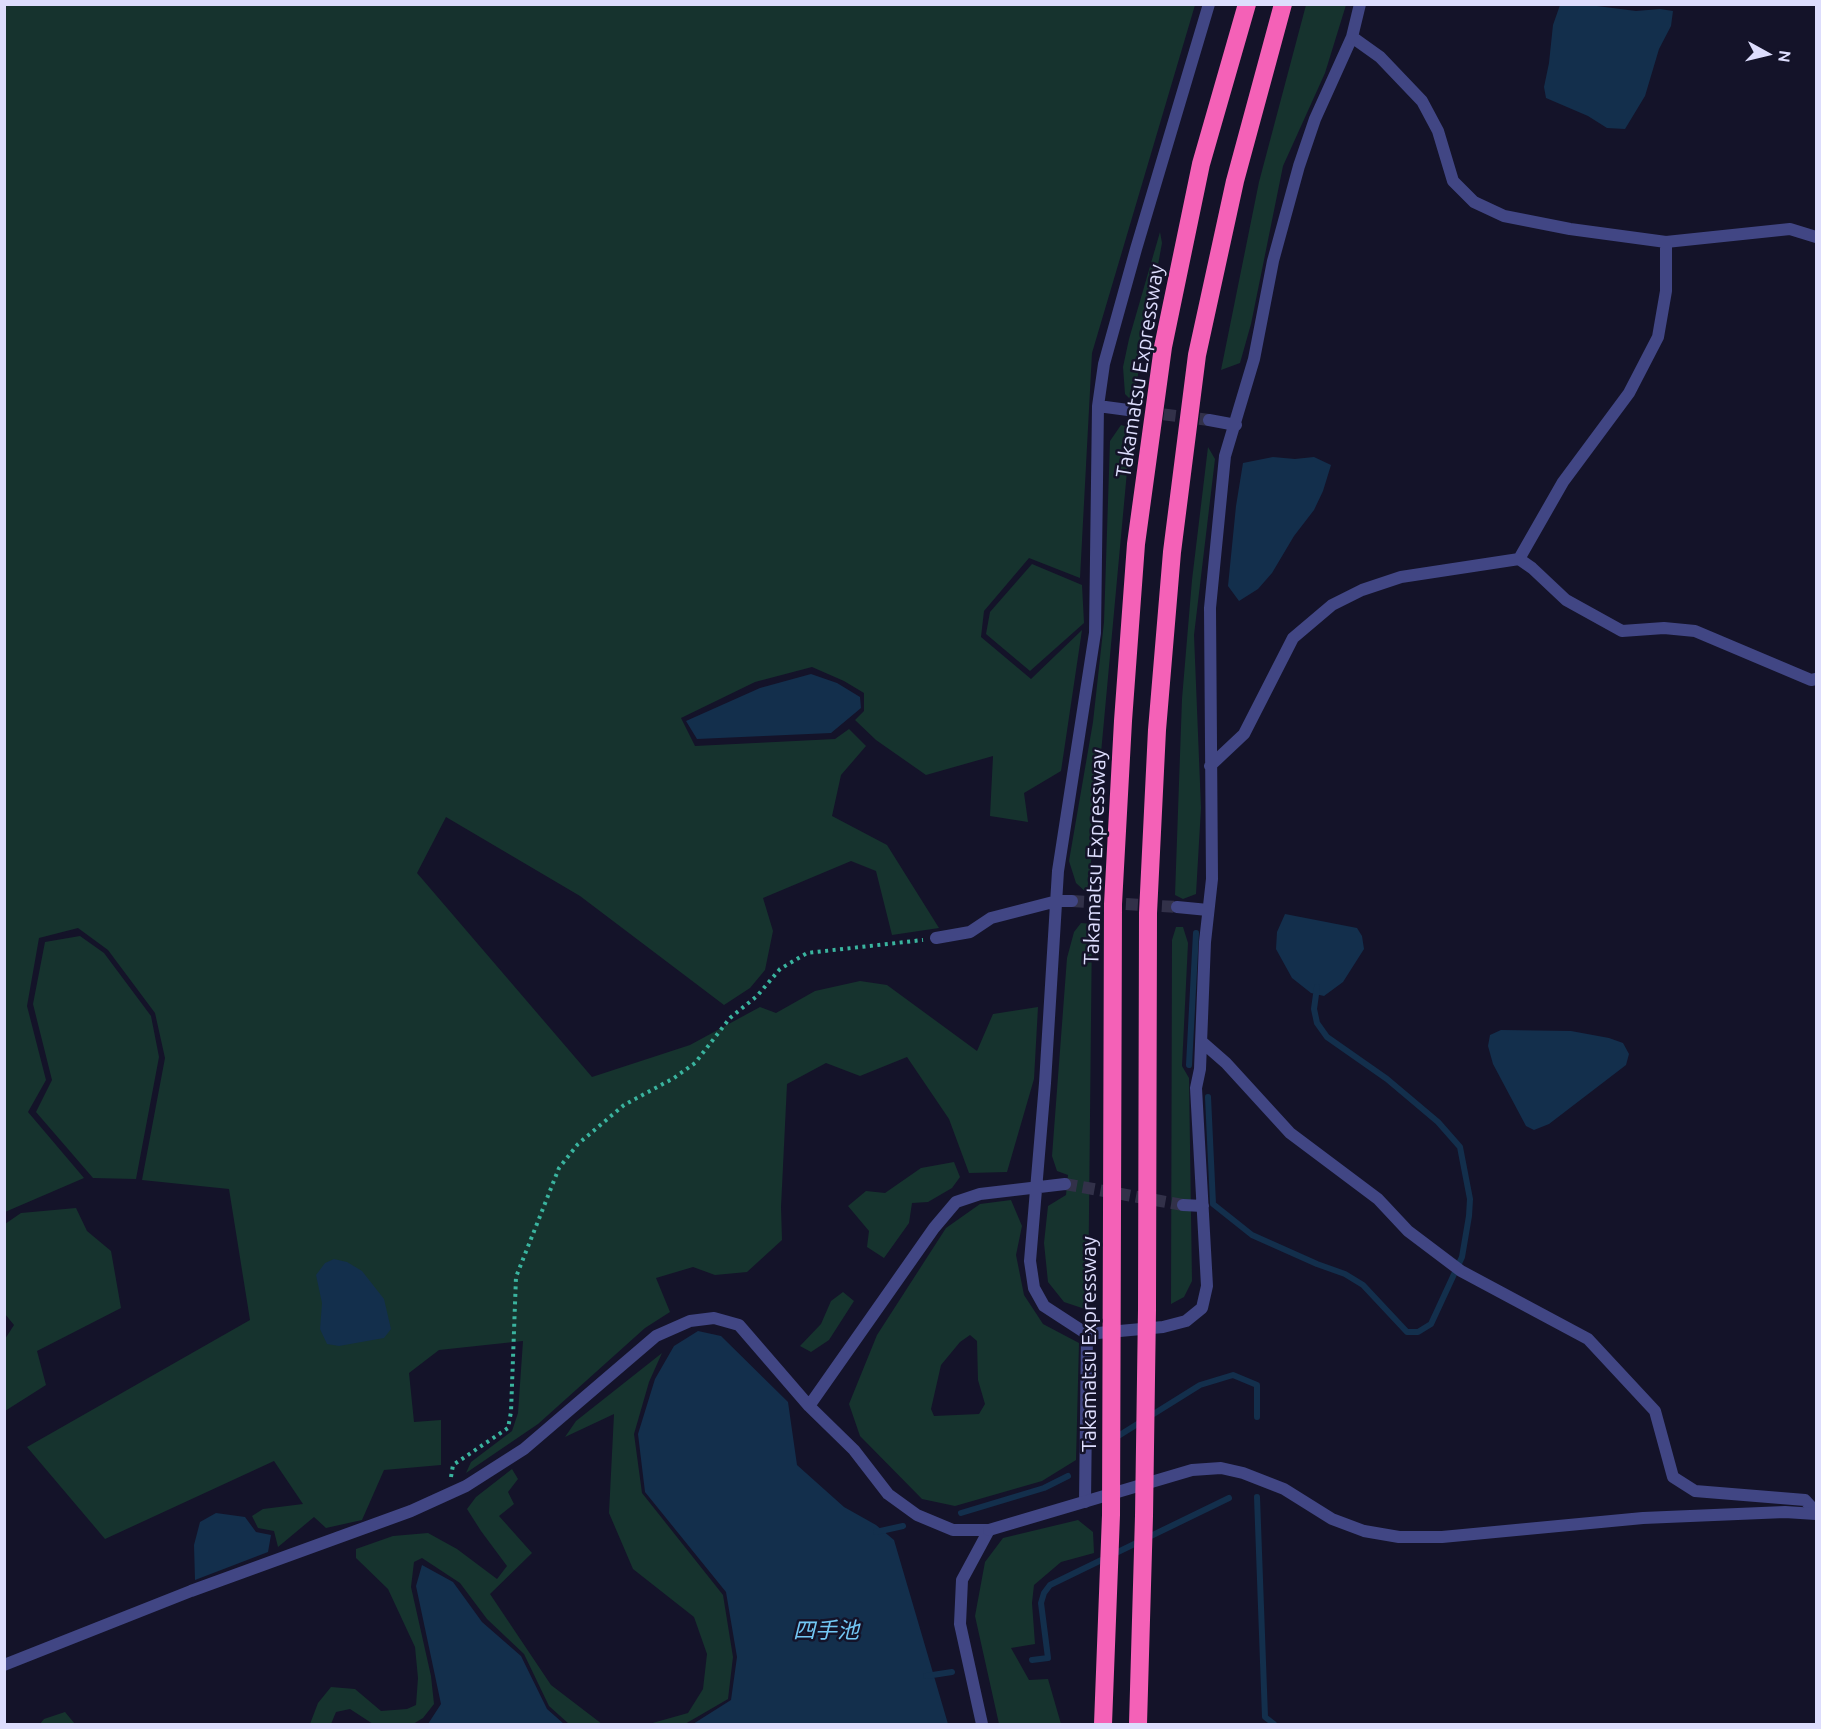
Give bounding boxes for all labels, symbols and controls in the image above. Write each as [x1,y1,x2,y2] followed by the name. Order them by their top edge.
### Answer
[1737,24,1797,84] north arrow
[1775,49,1795,64] text: N
[1111,262,1169,480] street label: Takamatsu Expressway
[1079,749,1111,965] street label: Takamatsu Expressway
[1076,1236,1102,1452] street label: Takamatsu Expressway
[793,1618,859,1644] water label: 四手池

